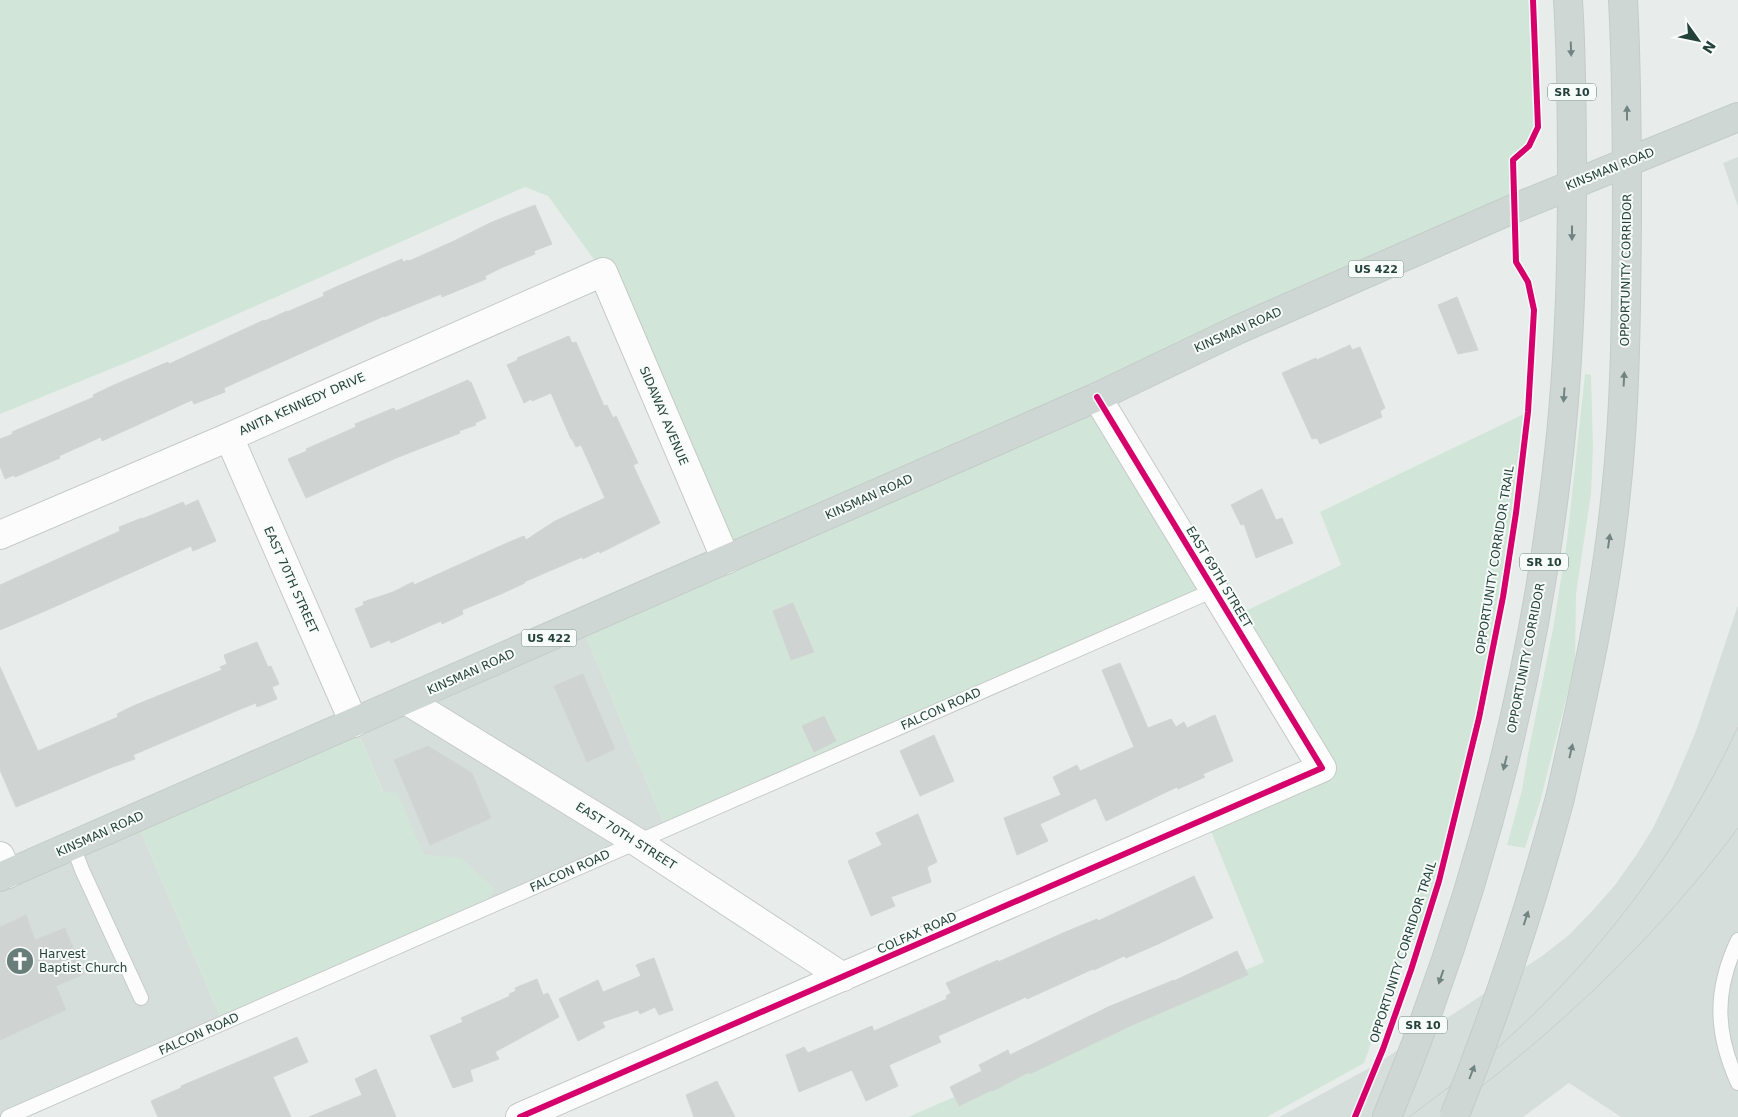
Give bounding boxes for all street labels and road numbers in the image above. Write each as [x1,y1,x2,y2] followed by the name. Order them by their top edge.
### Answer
[1548,84,1596,100] road number: SR 10
[1564,145,1656,193] street label: KINSMAN ROAD
[1618,193,1634,347] street label: OPPORTUNITY CORRIDOR
[1348,260,1404,278] road number: US 422
[1192,304,1284,356] street label: KINSMAN ROAD
[637,364,691,468] street label: SIDAWAY AVENUE
[237,370,367,438] street label: ANITA KENNEDY DRIVE
[1473,465,1517,655] street label: OPPORTUNITY CORRIDOR TRAIL
[823,471,915,523] street label: KINSMAN ROAD
[261,524,321,636] street label: EAST 70TH STREET
[1183,524,1255,631] street label: EAST 69TH STREET
[1520,554,1568,570] road number: SR 10
[1505,582,1547,734] street label: OPPORTUNITY CORRIDOR
[522,630,576,646] road number: US 422
[425,646,517,698] street label: KINSMAN ROAD
[899,685,983,733] street label: FALCON ROAD
[573,799,679,873] street label: EAST 70TH STREET
[54,808,146,860] street label: KINSMAN ROAD
[528,847,612,895] street label: FALCON ROAD
[1367,859,1439,1045] street label: OPPORTUNITY CORRIDOR TRAIL
[875,909,959,957] street label: COLFAX ROAD
[157,1010,241,1058] street label: FALCON ROAD
[1399,1016,1447,1034] road number: SR 10

